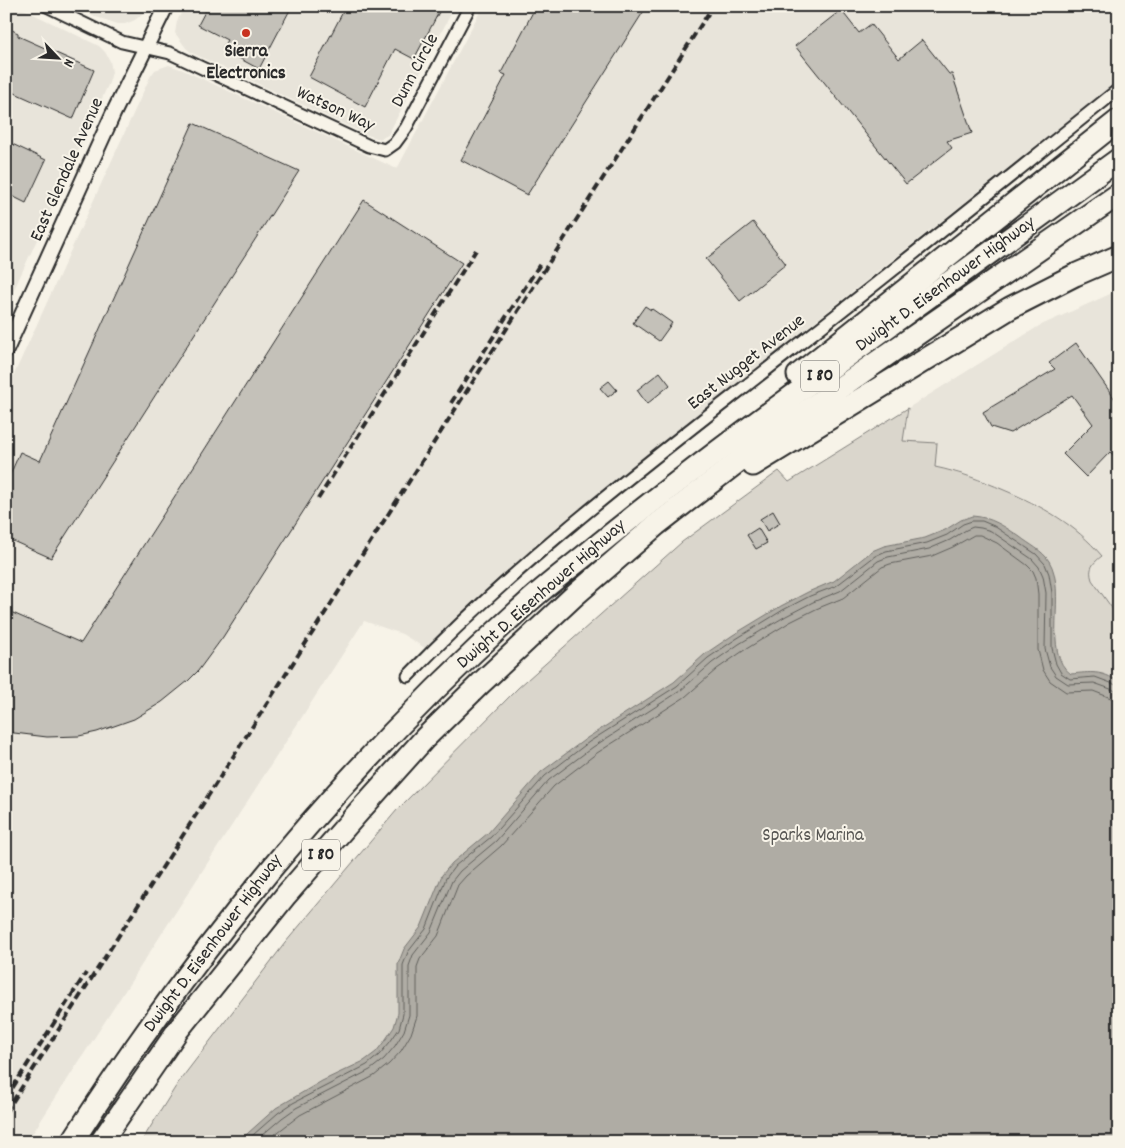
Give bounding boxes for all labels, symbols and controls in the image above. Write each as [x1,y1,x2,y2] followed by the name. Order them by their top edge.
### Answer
[240,27,252,39] marker: Sierra Electronics
[385,29,447,113] street label: Dunn Circle
[32,32,82,82] north arrow
[206,39,286,88] place label: Sierra Electronics
[57,55,78,70] text: N
[291,80,379,140] street label: Watson Way
[24,94,112,246] street label: East Glendale Avenue
[850,210,1042,360] street label: Dwight D. Eisenhower Highway
[682,308,812,418] street label: East Nugget Avenue
[801,361,839,392] road number: I 80
[451,514,633,676] street label: Dwight D. Eisenhower Highway
[762,823,865,850] park label: Sparks Marina
[302,840,340,870] road number: I 80
[138,849,290,1039] street label: Dwight D. Eisenhower Highway

